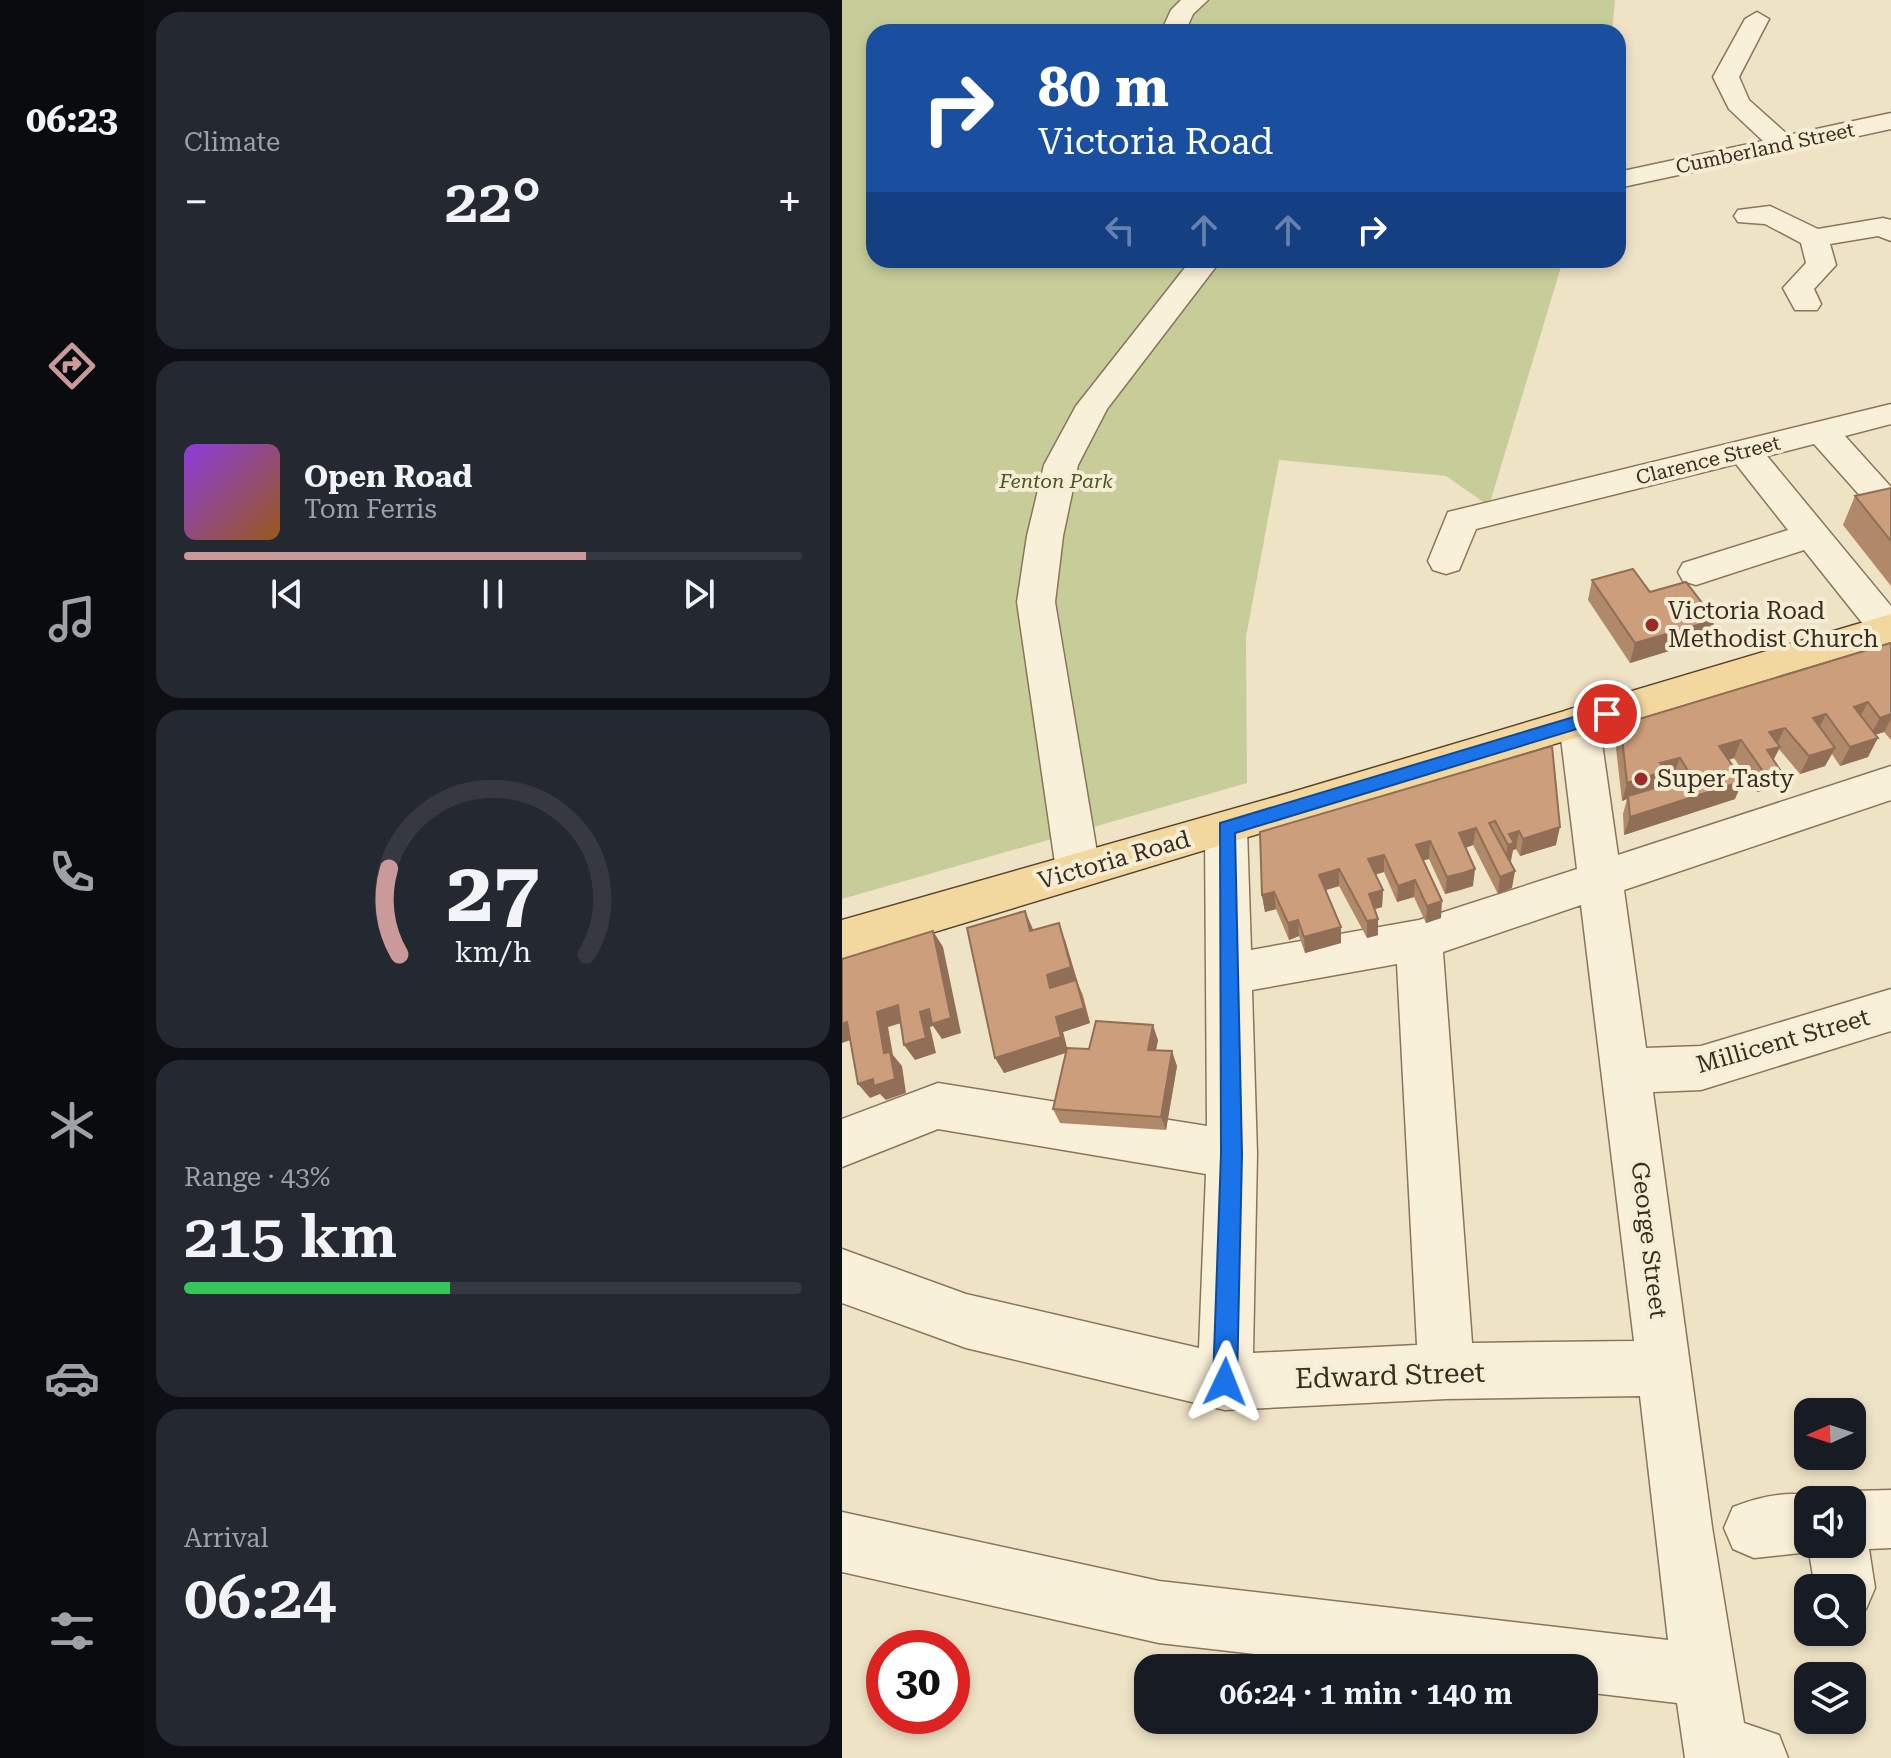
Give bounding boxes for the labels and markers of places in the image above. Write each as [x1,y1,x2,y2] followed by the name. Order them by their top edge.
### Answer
[1668,597,1879,653] place label: Victoria Road Methodist Church
[1643,616,1661,634] marker: Victoria Road Methodist Church
[1573,680,1641,748] pin
[1657,765,1795,793] place label: Super Tasty
[1632,770,1650,788] marker: Super Tasty

